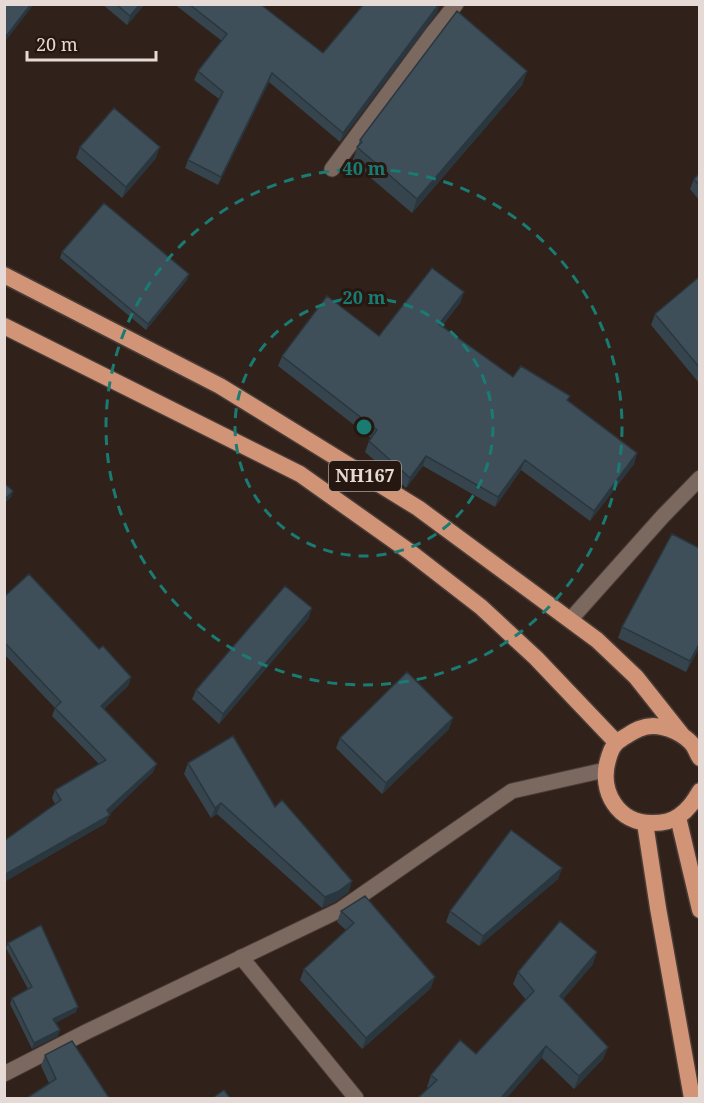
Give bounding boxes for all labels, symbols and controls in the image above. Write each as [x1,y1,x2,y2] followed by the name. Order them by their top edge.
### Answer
[27,24,156,62] scale bar
[36,32,78,56] text: 20 m
[343,156,386,180] text: 40 m
[343,285,386,309] text: 20 m
[354,417,374,437] centre of rings
[329,461,401,491] road number: NH167

